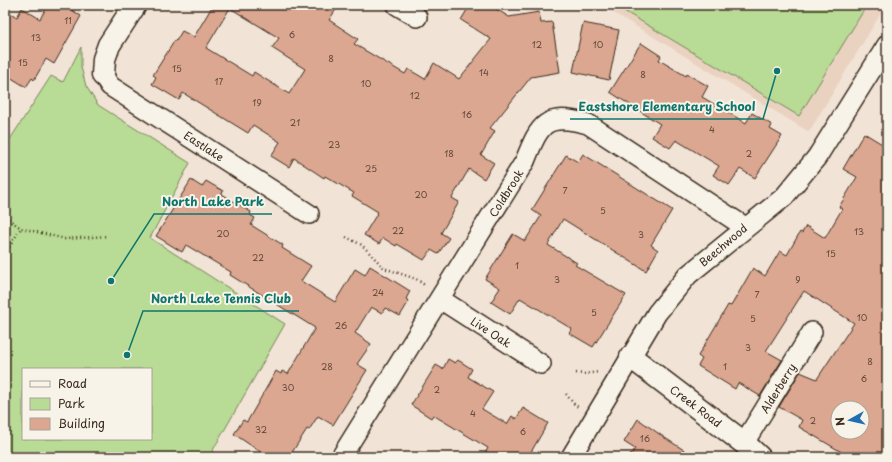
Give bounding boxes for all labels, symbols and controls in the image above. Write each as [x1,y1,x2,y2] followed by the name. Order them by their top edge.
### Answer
[64,13,72,27] house number: 11
[289,27,295,41] house number: 6
[31,30,41,44] house number: 13
[532,37,542,51] house number: 12
[593,37,604,51] house number: 10
[328,51,334,65] house number: 8
[18,55,28,69] house number: 15
[172,61,182,75] house number: 15
[479,65,489,79] house number: 14
[640,67,646,81] house number: 8
[215,74,224,88] house number: 17
[361,76,372,90] house number: 10
[410,88,420,102] house number: 12
[252,95,262,109] house number: 19
[570,95,763,119] callout: Eastshore Elementary School
[579,97,756,115] text: Eastshore Elementary School
[462,107,472,121] house number: 16
[290,115,300,129] house number: 21
[709,122,715,136] house number: 4
[180,127,228,165] street label: Eastlake
[328,137,340,151] house number: 23
[444,146,454,160] house number: 18
[746,146,752,160] house number: 2
[365,161,377,175] house number: 25
[485,165,528,220] street label: Coldbrook
[562,183,568,197] house number: 7
[415,187,428,201] house number: 20
[154,190,272,214] callout: North Lake Park
[162,192,264,210] text: North Lake Park
[600,203,606,217] house number: 5
[695,220,751,270] street label: Beechwood
[392,223,404,237] house number: 22
[854,224,864,238] house number: 13
[217,226,230,240] house number: 20
[638,227,644,241] house number: 3
[826,246,836,260] house number: 15
[252,250,264,264] house number: 22
[515,258,519,272] house number: 1
[554,272,560,286] house number: 3
[795,272,801,286] house number: 9
[372,285,384,299] house number: 24
[143,287,299,311] callout: North Lake Tennis Club
[754,287,760,301] house number: 7
[151,289,291,307] text: North Lake Tennis Club
[591,305,597,319] house number: 5
[857,310,868,324] house number: 10
[750,311,756,325] house number: 5
[467,312,515,352] street label: Live Oak
[335,318,347,332] house number: 26
[745,340,751,354] house number: 3
[867,354,873,368] house number: 8
[321,359,333,373] house number: 28
[723,359,727,373] house number: 1
[756,360,800,416] street label: Alderberry
[22,368,152,440] legend
[861,371,867,385] house number: 6
[58,374,87,392] text: Road
[282,380,295,394] house number: 30
[666,381,726,431] street label: Creek Road
[434,382,440,396] house number: 2
[58,394,85,412] text: Park
[830,400,870,440] north arrow
[470,406,476,420] house number: 4
[810,413,816,427] house number: 2
[58,414,105,432] text: Building
[831,416,849,427] text: N
[255,422,267,436] house number: 32
[520,424,526,438] house number: 6
[640,431,650,445] house number: 16

